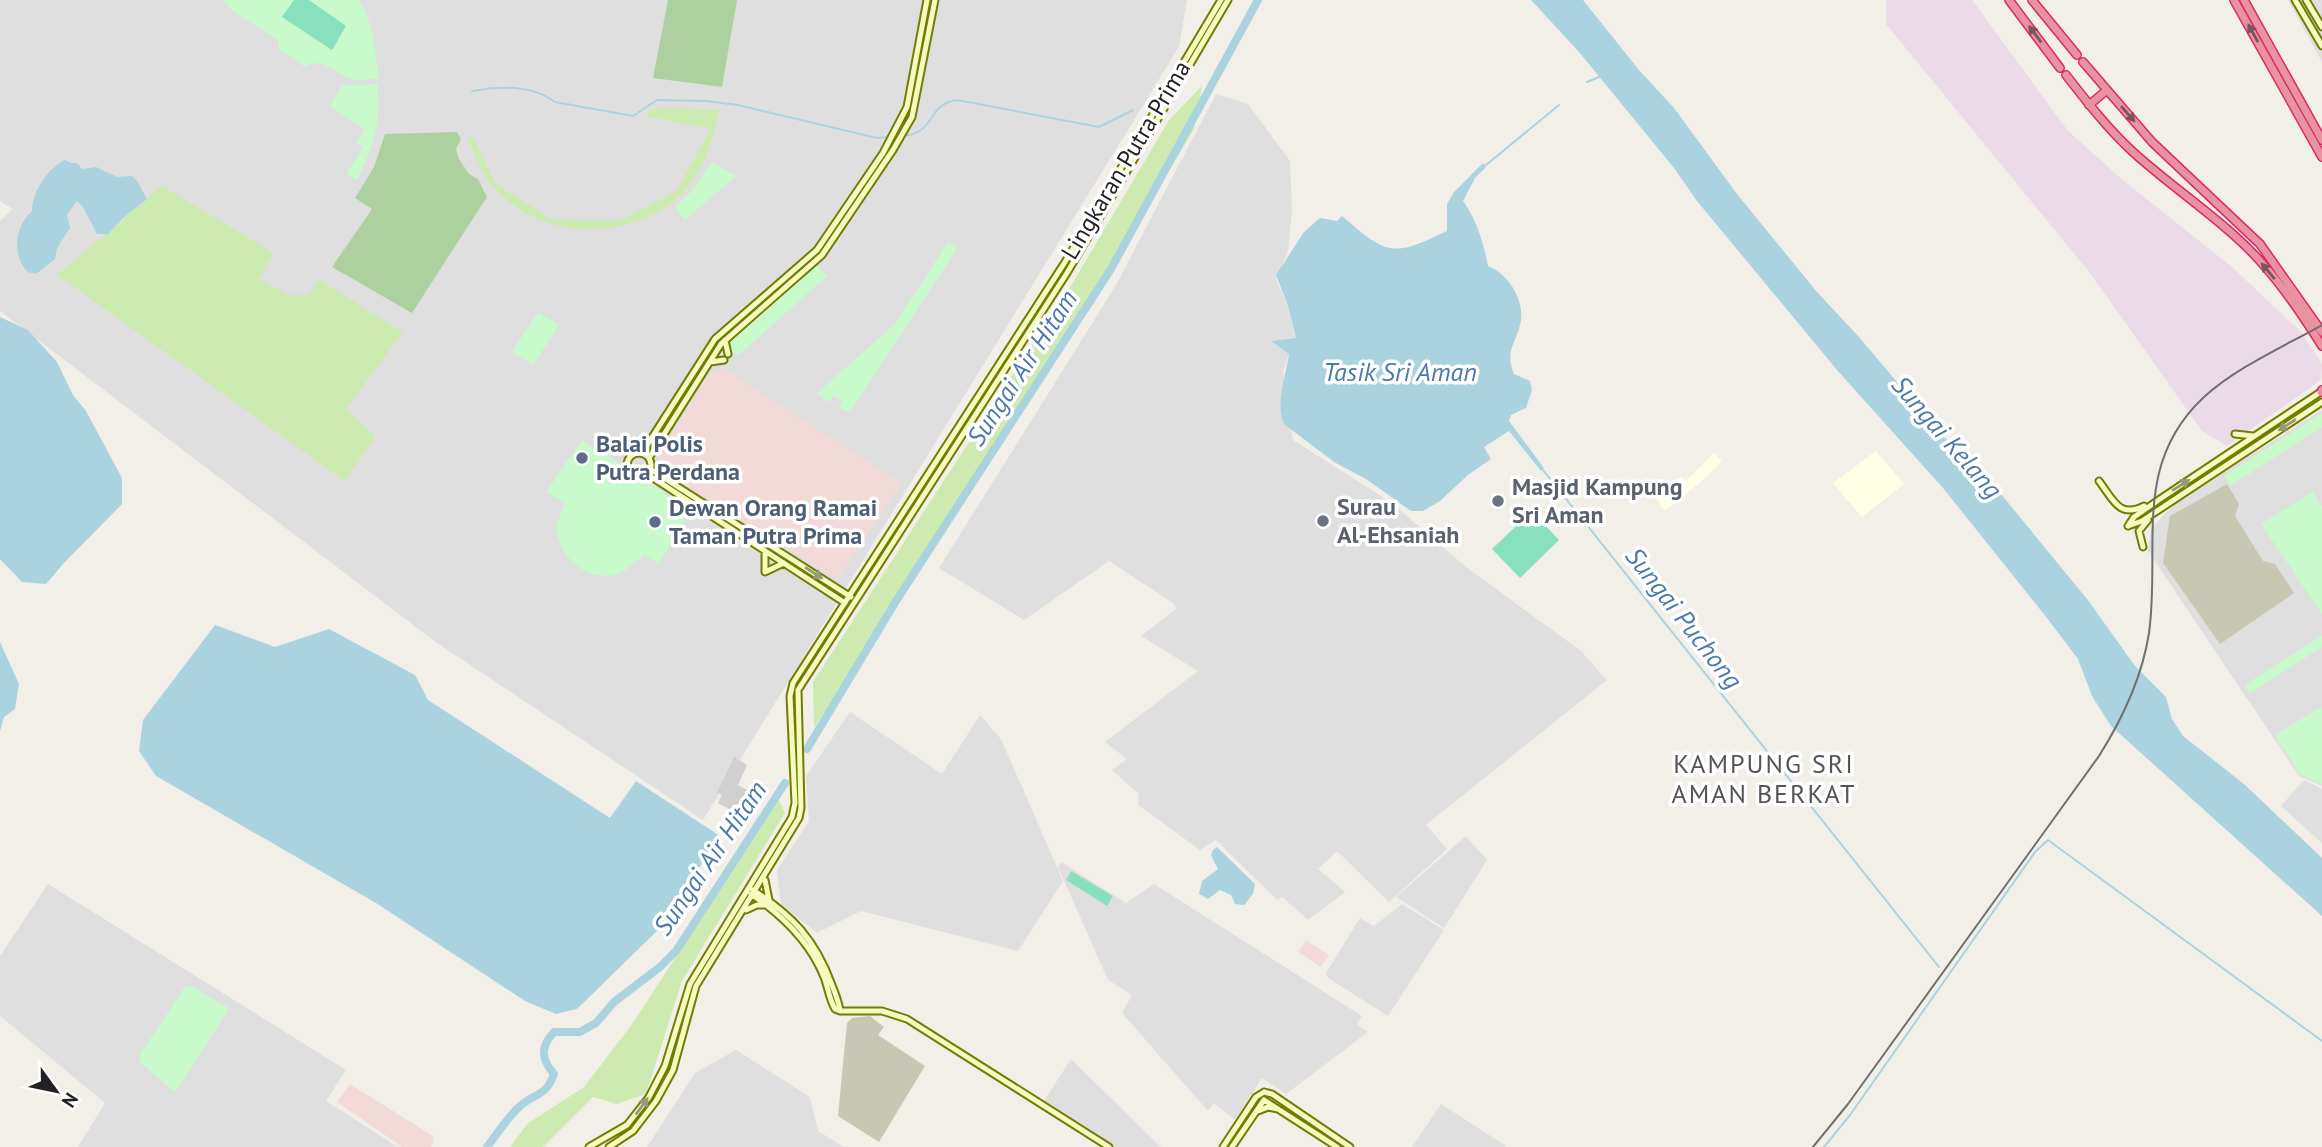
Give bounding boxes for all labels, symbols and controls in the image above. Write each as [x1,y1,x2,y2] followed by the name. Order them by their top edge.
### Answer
[2247,24,2259,43] one-way arrow
[2028,25,2042,43] one-way arrow
[1054,55,1197,265] street label: Lingkaran Putra Prima
[2120,105,2135,122] one-way arrow
[2260,262,2276,280] one-way arrow
[959,284,1084,452] water label: Sungai Air Hitam
[1323,355,1477,388] water label: Tasik Sri Aman
[1885,368,2010,505] water label: Sungai Kelang
[2278,418,2296,432] one-way arrow
[596,428,740,487] place label: Balai Polis Putra Perdana
[574,450,590,466] marker: Balai Polis Putra Perdana
[1512,471,1683,530] place label: Masjid Kampung Sri Aman
[2172,478,2191,491] one-way arrow
[1337,491,1459,550] place label: Surau Al-Ehsaniah
[669,492,877,551] place label: Dewan Orang Ramai Taman Putra Prima
[1490,493,1506,509] marker: Masjid Kampung Sri Aman
[1315,513,1331,529] marker: Surau Al-Ehsaniah
[647,514,663,530] marker: Dewan Orang Ramai Taman Putra Prima
[1619,540,1750,695] water label: Sungai Puchong
[805,566,824,579] one-way arrow
[1672,747,1857,810] district label: KAMPUNG SRI AMAN BERKAT
[646,774,773,941] water label: Sungai Air Hitam
[21,1056,91,1126] north arrow
[57,1088,84,1112] text: N
[635,1097,649,1115] one-way arrow

